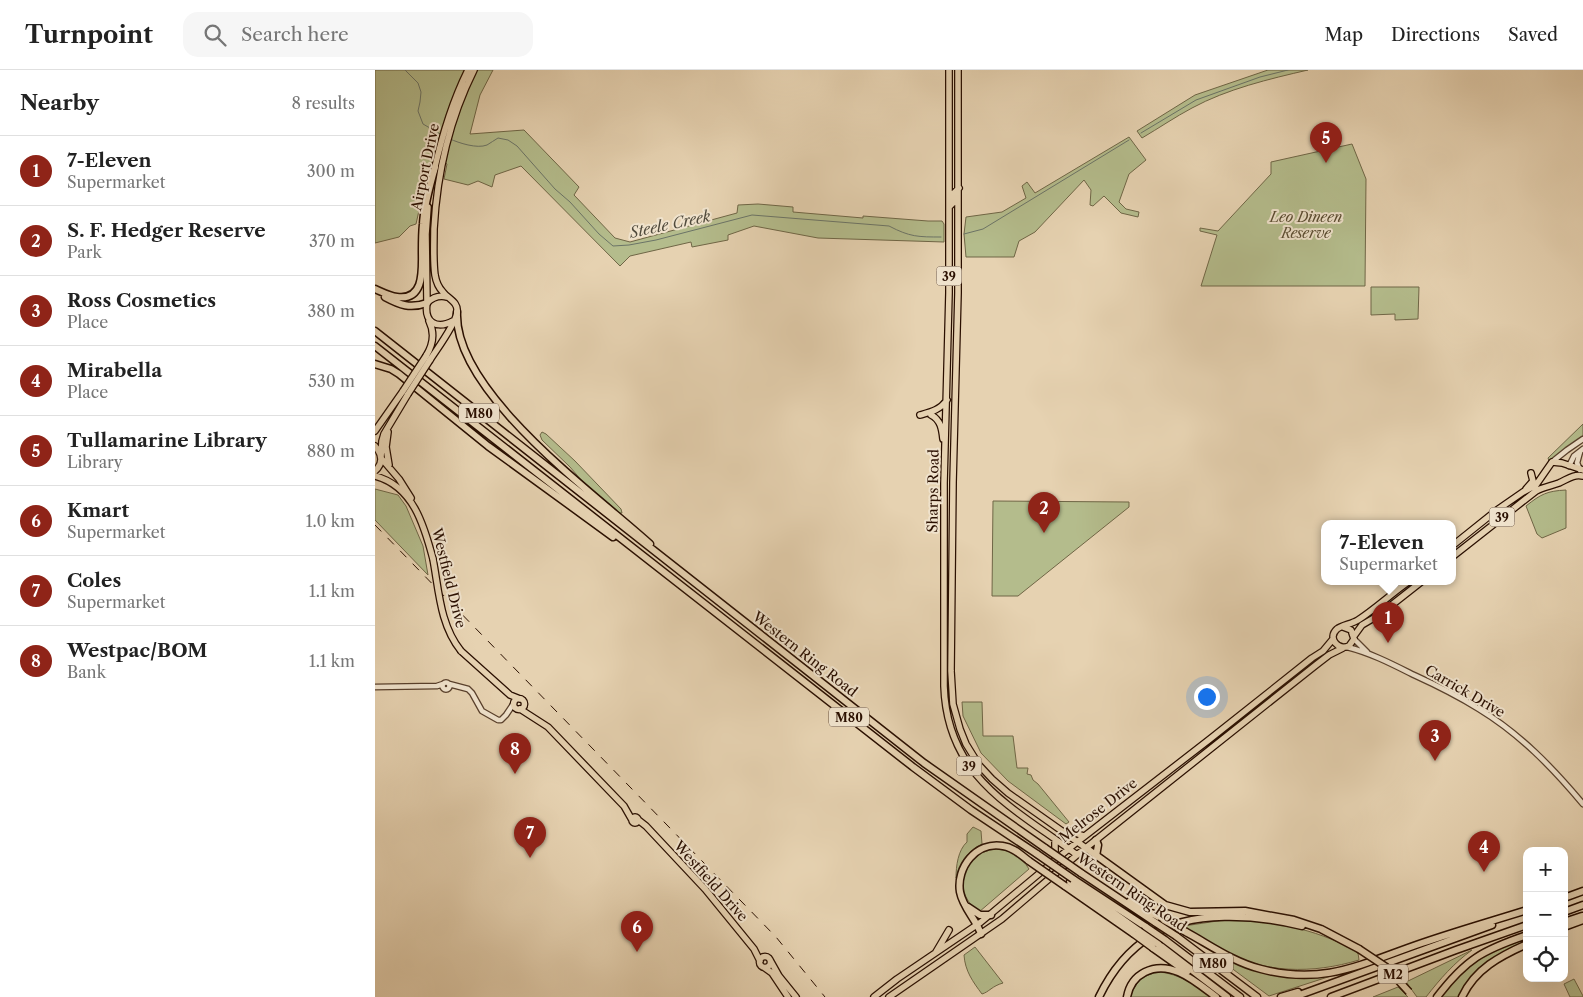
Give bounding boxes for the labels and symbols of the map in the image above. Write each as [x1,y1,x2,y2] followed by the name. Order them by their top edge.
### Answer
[407,122,443,213] street label: Airport Drive
[1310,122,1342,163] pin: 5
[627,206,712,242] water label: Steele Creek
[1269,208,1342,242] park label: Leo Dineen Reserve
[937,267,961,286] road number: 39
[459,403,499,422] road number: M80
[923,449,943,533] street label: Sharps Road
[1028,492,1060,533] pin: 2
[1489,508,1515,527] road number: 39
[428,525,470,630] street label: Westfield Drive
[1372,602,1404,643] pin: 1
[748,607,861,701] street label: Western Ring Road
[1422,661,1508,721] street label: Carrick Drive
[1194,684,1220,710] your location
[829,708,869,726] road number: M80
[1419,720,1451,761] pin: 3
[499,733,531,774] pin: 8
[957,756,981,776] road number: 39
[1055,774,1141,846] street label: Melrose Drive
[514,817,546,858] pin: 7
[1468,831,1500,872] pin: 4
[669,836,752,925] street label: Westfield Drive
[1073,848,1191,936] street label: Western Ring Road
[621,911,653,952] pin: 6
[1193,954,1233,972] road number: M80
[1378,964,1408,984] road number: M2

